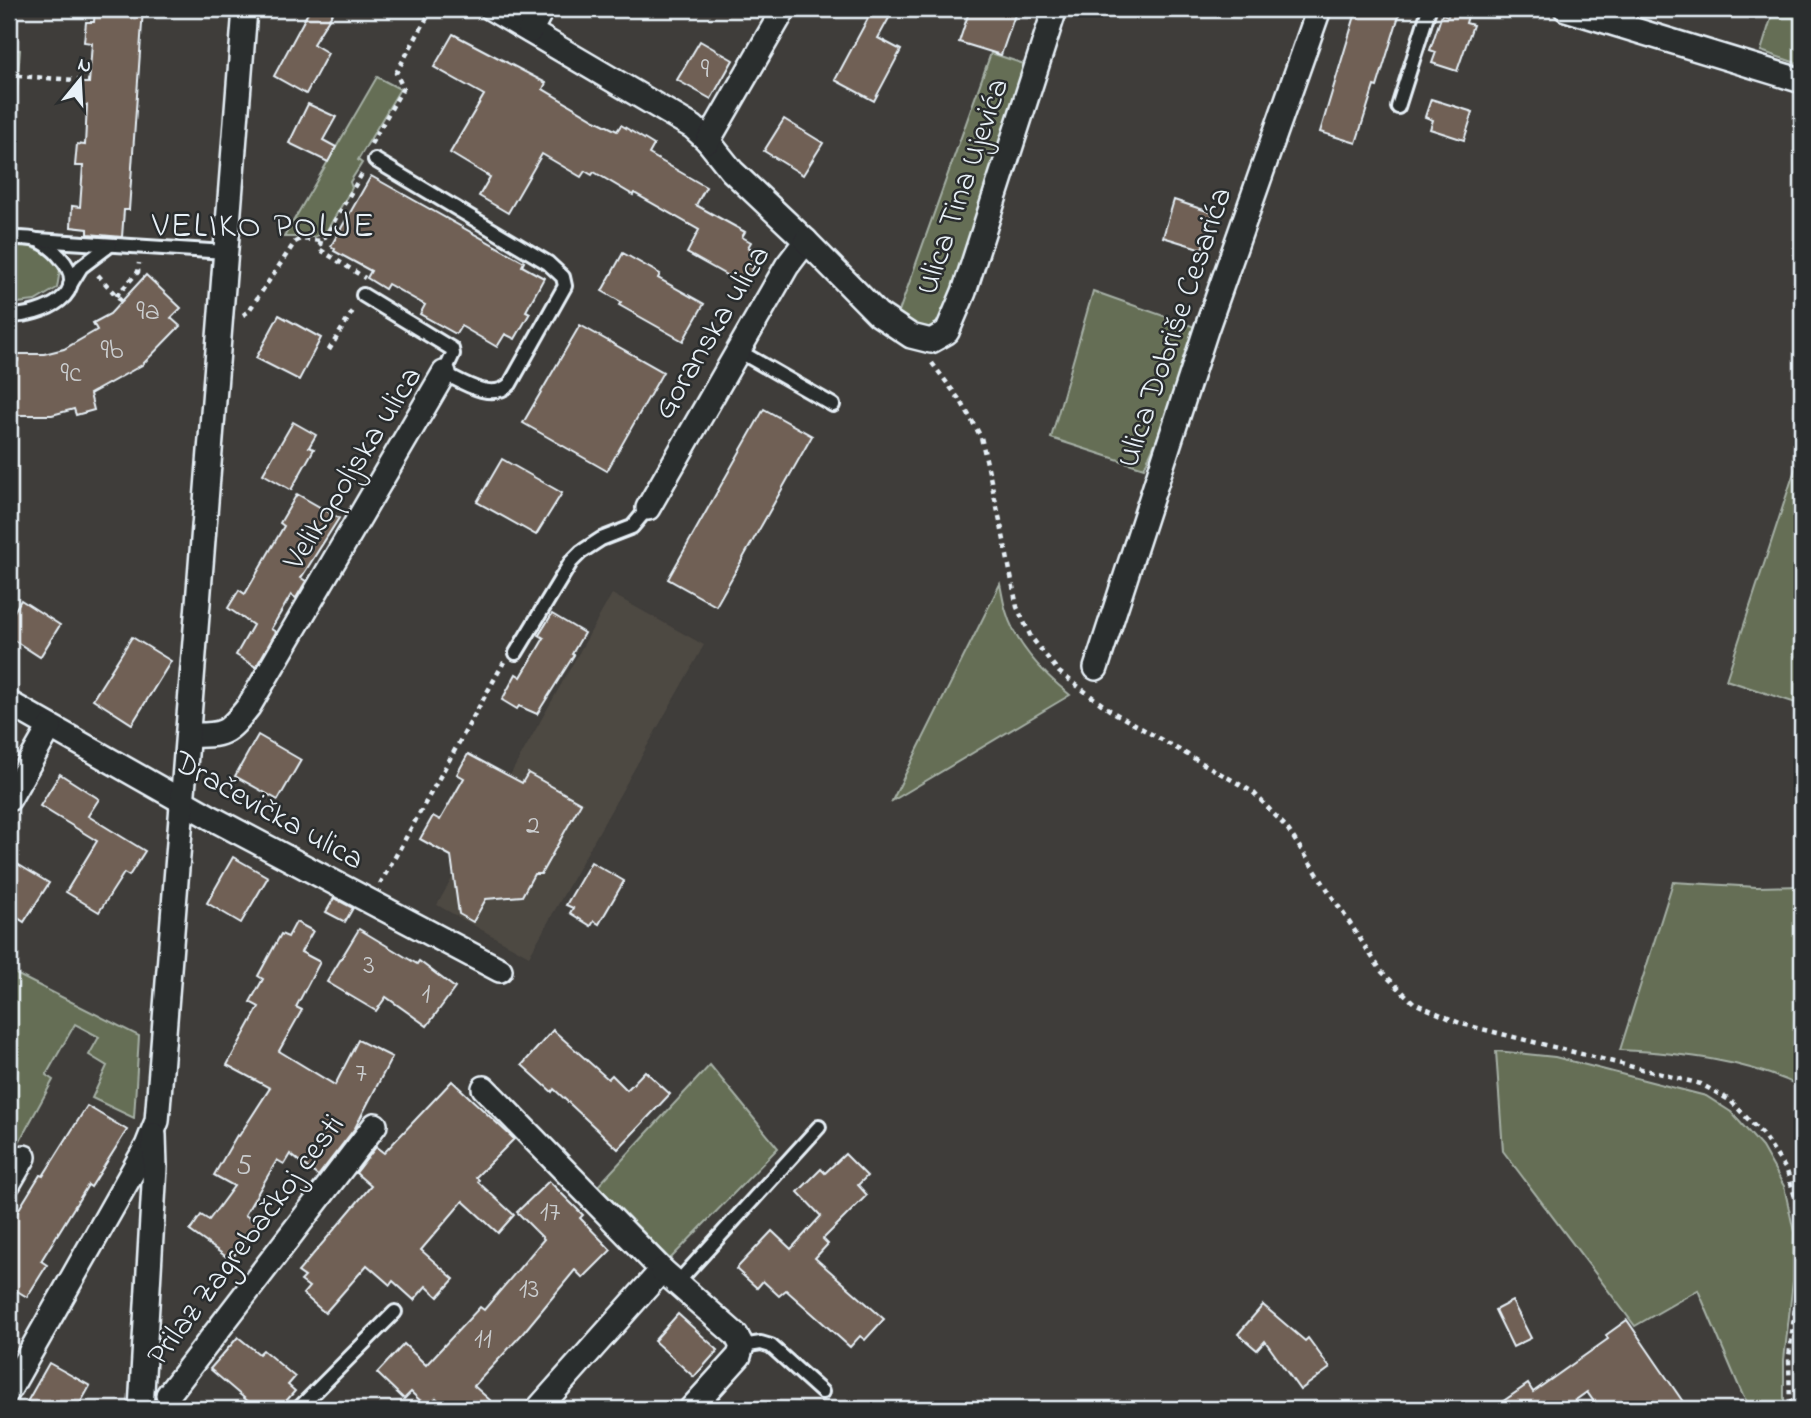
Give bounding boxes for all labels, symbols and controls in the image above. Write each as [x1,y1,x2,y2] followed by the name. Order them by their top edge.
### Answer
[46,46,116,116] north arrow
[701,50,710,91] house number: 9
[74,51,95,81] text: N
[905,72,1023,302] street label: Ulica Tina Ujevića
[1106,181,1246,475] street label: Ulica Dobriše Cesarića
[151,202,376,253] district label: VELIKO POLJE
[642,237,784,429] street label: Goranska ulica
[136,292,160,333] house number: 9a
[100,331,124,372] house number: 9b
[61,354,82,395] house number: 9c
[272,358,436,581] street label: Velikopoljska ulica
[163,740,372,884] street label: Dračevička ulica
[526,806,540,847] house number: 2
[363,946,375,987] house number: 3
[422,975,431,1016] house number: 1
[355,1054,367,1095] house number: 7
[137,1105,357,1377] street label: Prilaz Zagrebačkoj cesti
[236,1146,252,1187] house number: 5
[540,1193,561,1234] house number: 17
[519,1270,539,1311] house number: 13
[474,1320,492,1361] house number: 11

